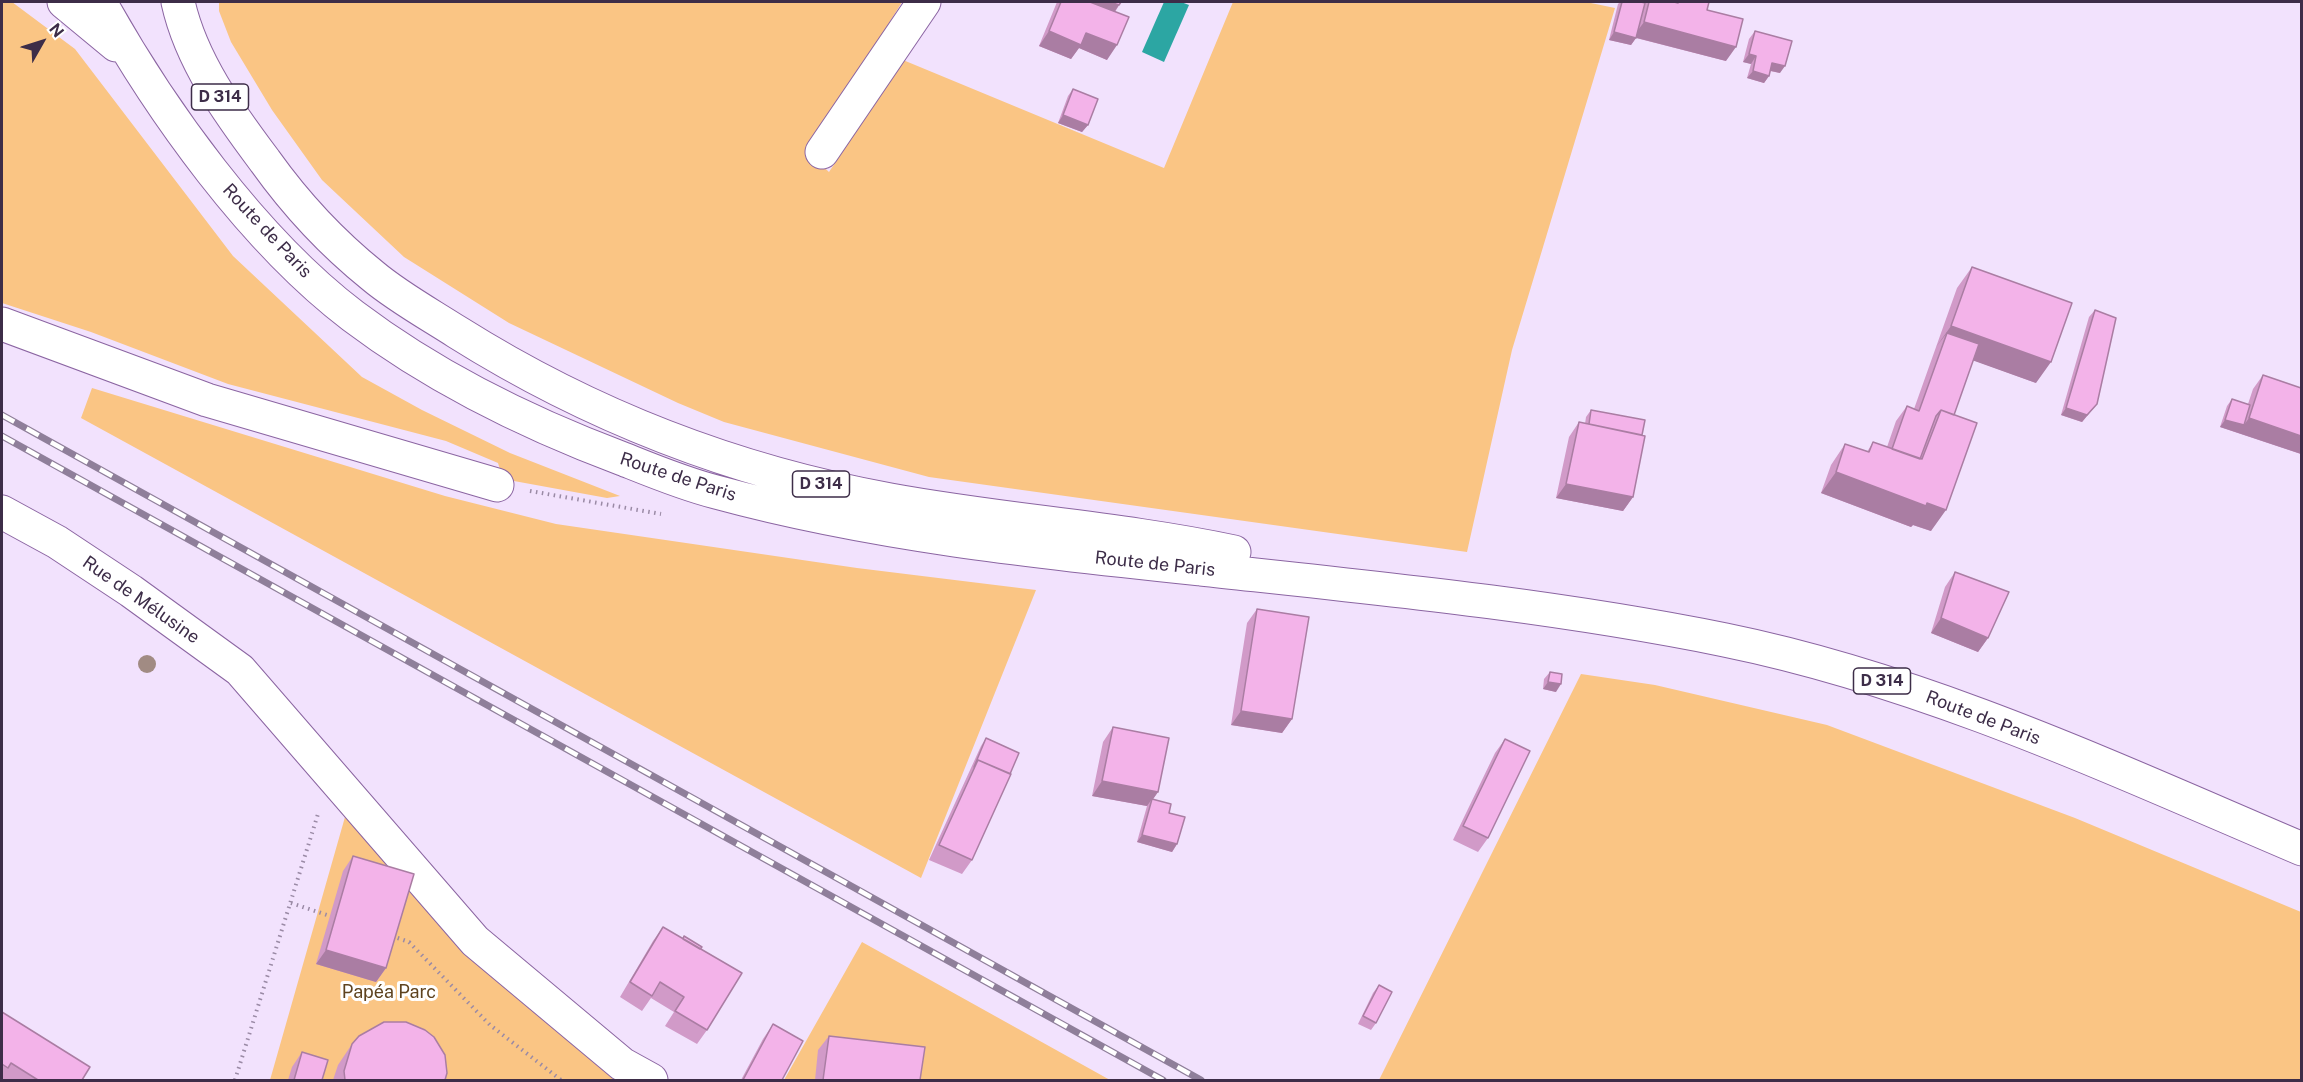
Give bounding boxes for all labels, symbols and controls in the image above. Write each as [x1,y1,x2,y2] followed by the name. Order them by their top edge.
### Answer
[12,12,72,72] north arrow
[45,20,68,41] text: N
[192,84,248,110] road number: D 314
[218,179,316,283] street label: Route de Paris
[617,448,739,506] street label: Route de Paris
[792,471,850,497] road number: D 314
[1094,547,1216,581] street label: Route de Paris
[78,552,204,648] street label: Rue de Mélusine
[1854,668,1910,694] road number: D 314
[1923,686,2043,750] street label: Route de Paris
[342,981,436,1003] park label: Papéa Parc

